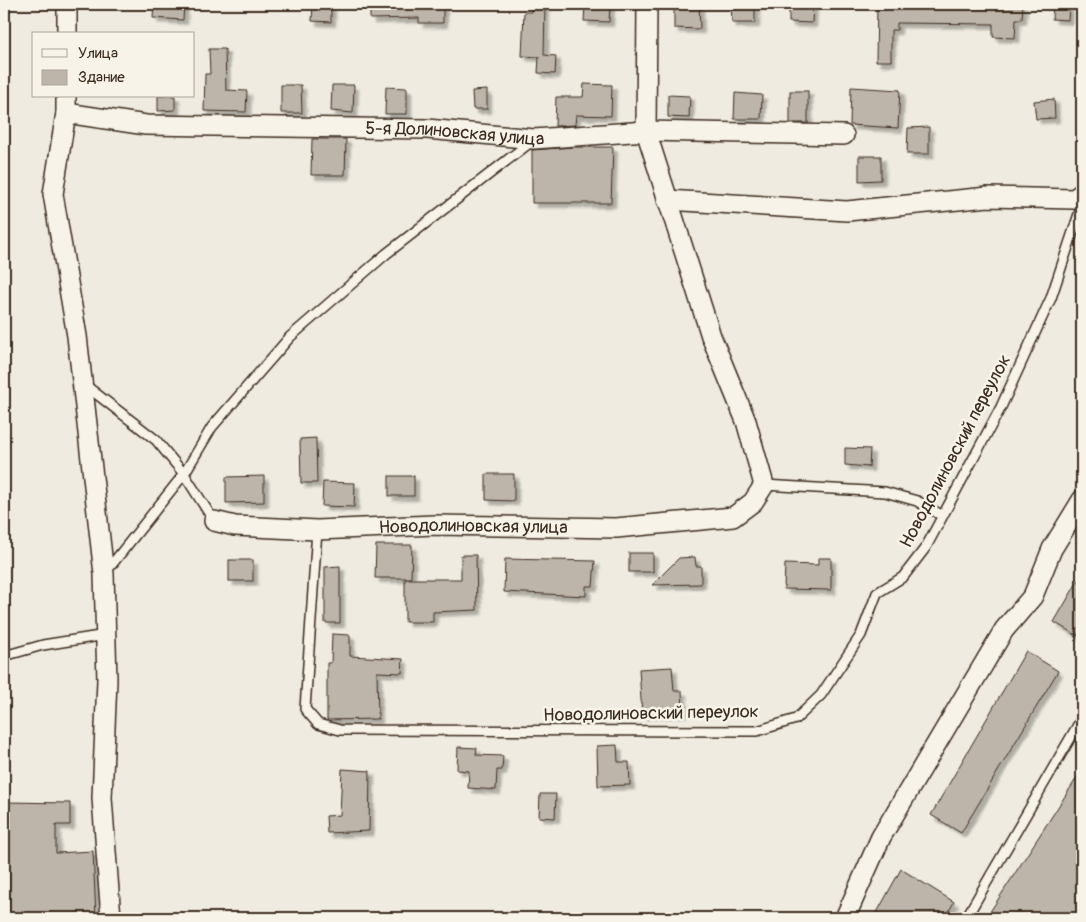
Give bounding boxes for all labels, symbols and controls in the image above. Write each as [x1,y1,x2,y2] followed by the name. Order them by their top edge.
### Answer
[32,32,195,98] legend
[78,44,118,63] text: Улица
[78,68,125,87] text: Здание
[365,117,545,151] street label: 5-я Долиновская улица
[895,351,1016,552] street label: Новодолиновский переулок
[378,514,568,539] street label: Новодолиновская улица
[543,700,759,727] street label: Новодолиновский переулок

